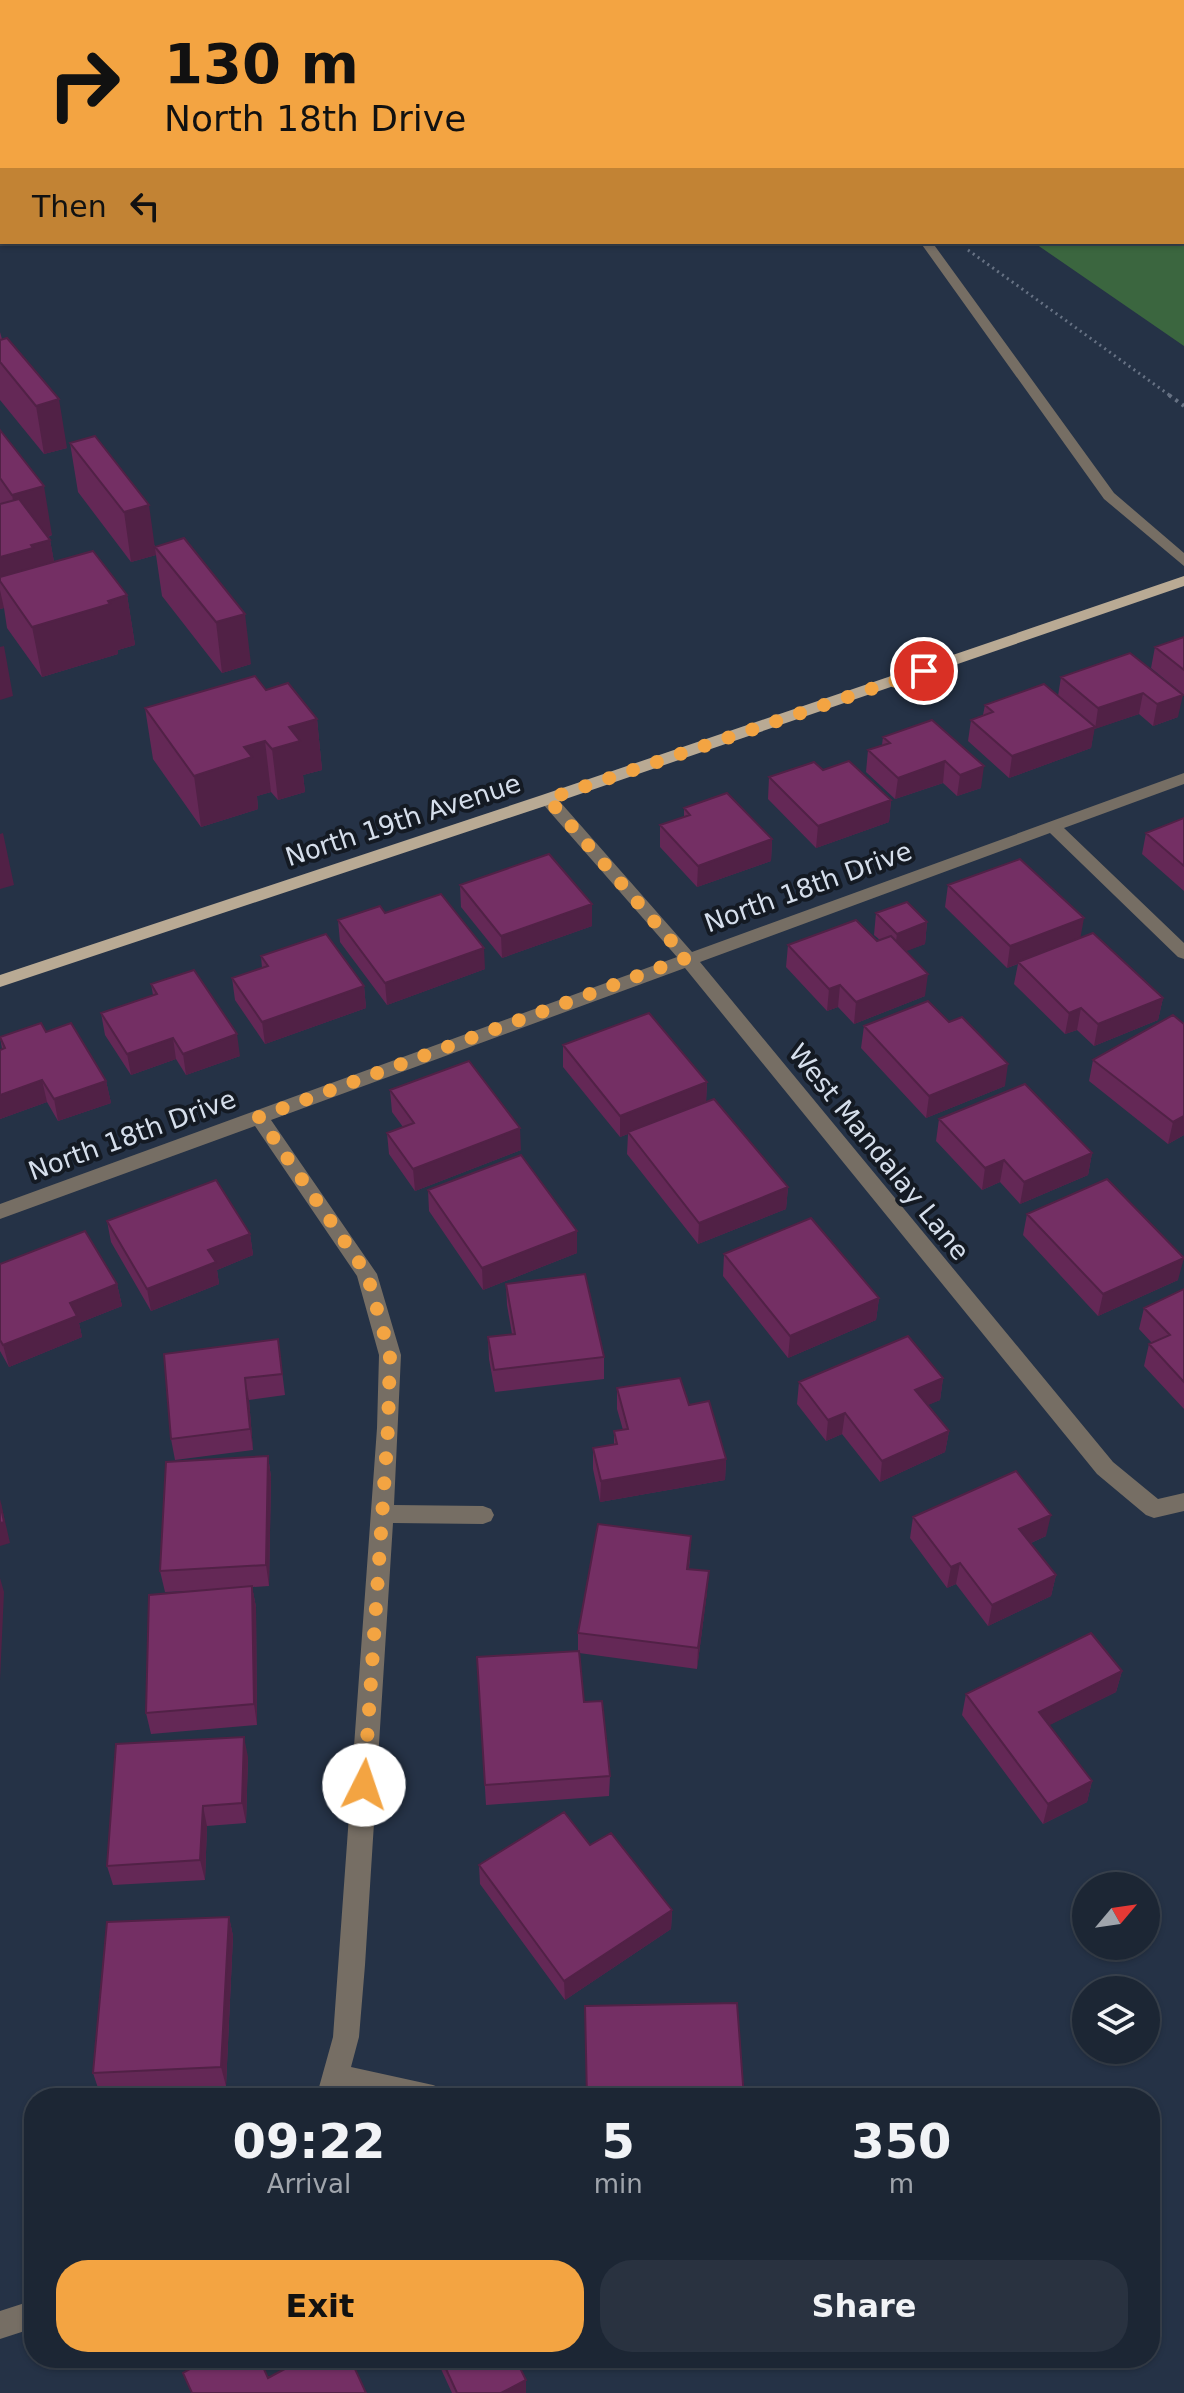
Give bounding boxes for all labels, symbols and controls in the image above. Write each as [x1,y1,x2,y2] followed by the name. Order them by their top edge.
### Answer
[164,31,359,96] text: 130 m
[32,32,136,136] icon: right
[164,98,466,139] text: North 18th Drive
[123,184,167,228] icon: left
[32,189,107,224] text: Then
[890,637,958,705] pin
[902,649,946,693] icon: arrive
[282,768,524,872] street label: North 19th Avenue
[700,836,916,938] street label: North 18th Drive
[783,1038,975,1266] street label: West Mandalay Lane
[24,1084,240,1186] street label: North 18th Drive
[322,1743,406,1827] position arrow
[1072,1872,1160,1960] north arrow
[1072,1872,1160,2064] map controls
[1072,1976,1160,2064] button: layers
[232,2113,385,2169] text: 09:22
[602,2113,635,2169] text: 5
[851,2113,951,2169] text: 350
[267,2169,351,2199] text: Arrival
[594,2169,643,2199] text: min
[889,2169,914,2199] text: m
[56,2260,584,2352] button: Exit
[600,2260,1128,2352] button: Share

